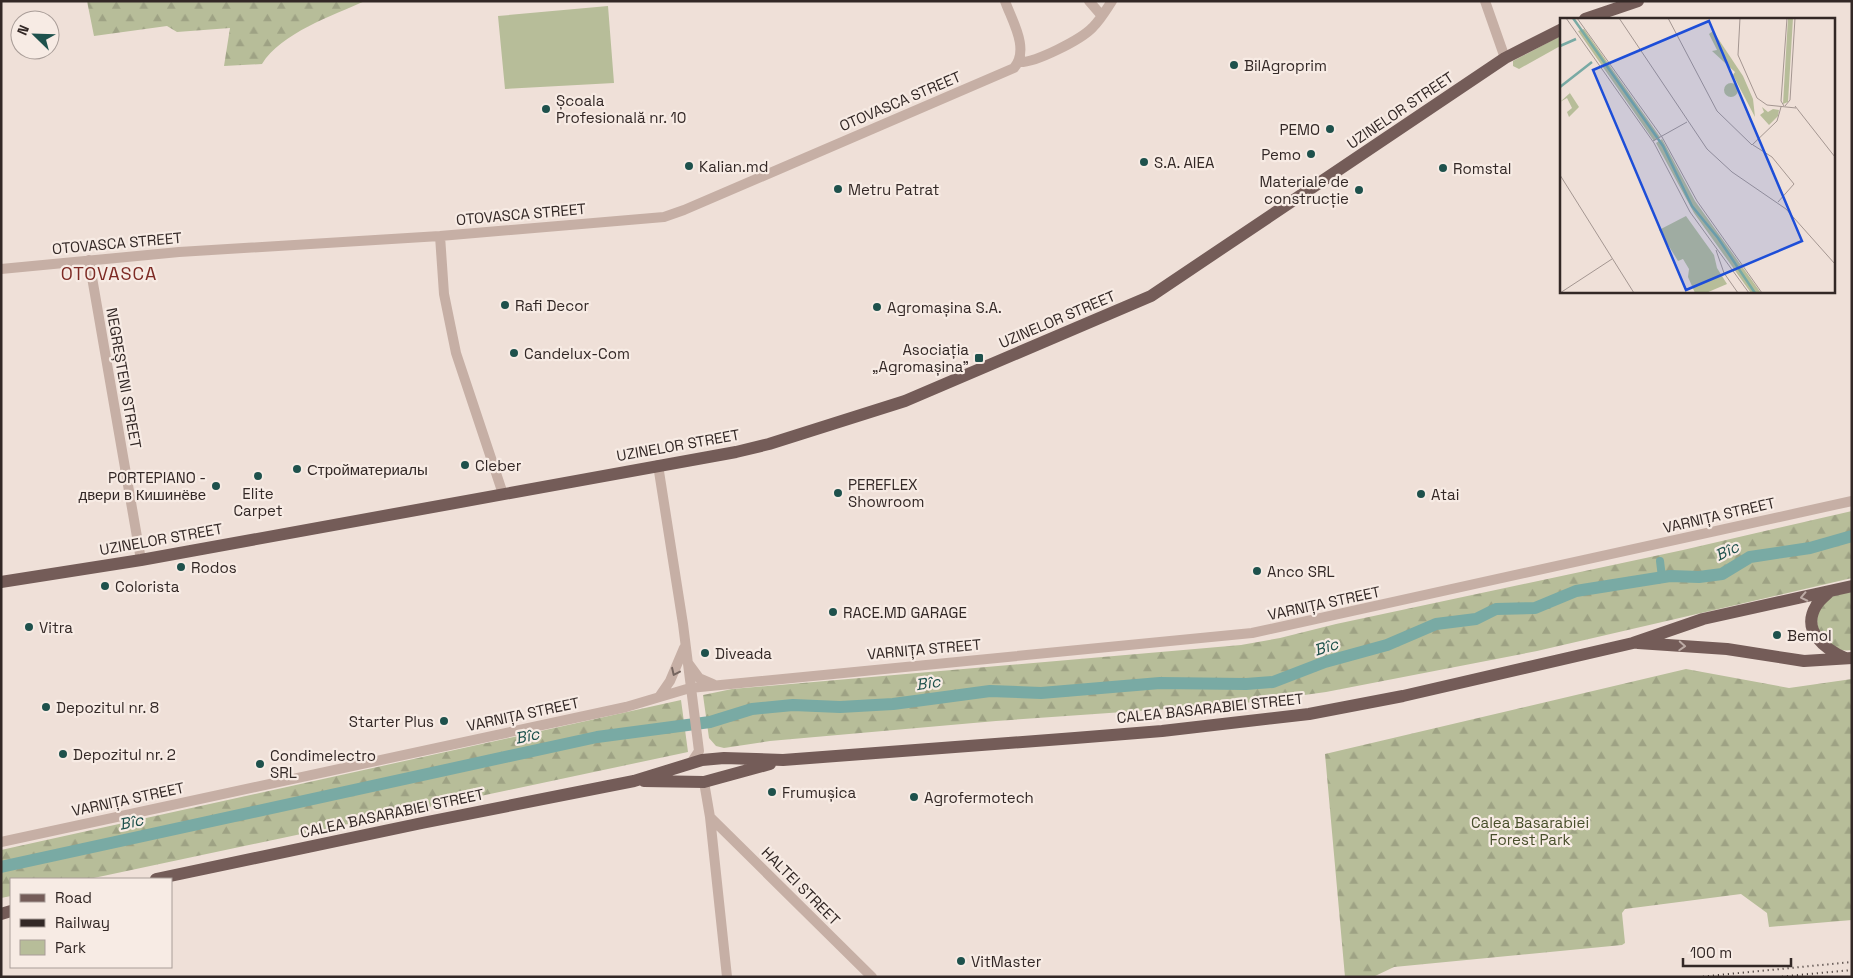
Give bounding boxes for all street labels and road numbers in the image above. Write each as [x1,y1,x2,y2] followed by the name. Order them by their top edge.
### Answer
[836,67,964,135] street label: OTOVASCA STREET
[1343,67,1457,153] street label: UZINELOR STREET
[455,199,587,229] street label: OTOVASCA STREET
[51,228,183,258] street label: OTOVASCA STREET
[996,286,1118,352] street label: UZINELOR STREET
[102,306,146,450] street label: NEGREȘTENI STREET
[615,425,741,465] street label: UZINELOR STREET
[1661,493,1777,537] street label: VARNIȚA STREET
[98,519,224,559] street label: UZINELOR STREET
[1266,582,1382,624] street label: VARNIȚA STREET
[866,635,982,663] street label: VARNIȚA STREET
[1116,689,1305,727] street label: CALEA BASARABIEI STREET
[465,693,581,735] street label: VARNIȚA STREET
[70,778,186,820] street label: VARNIȚA STREET
[298,784,486,842] street label: CALEA BASARABIEI STREET
[758,843,844,929] street label: HALTEI STREET

